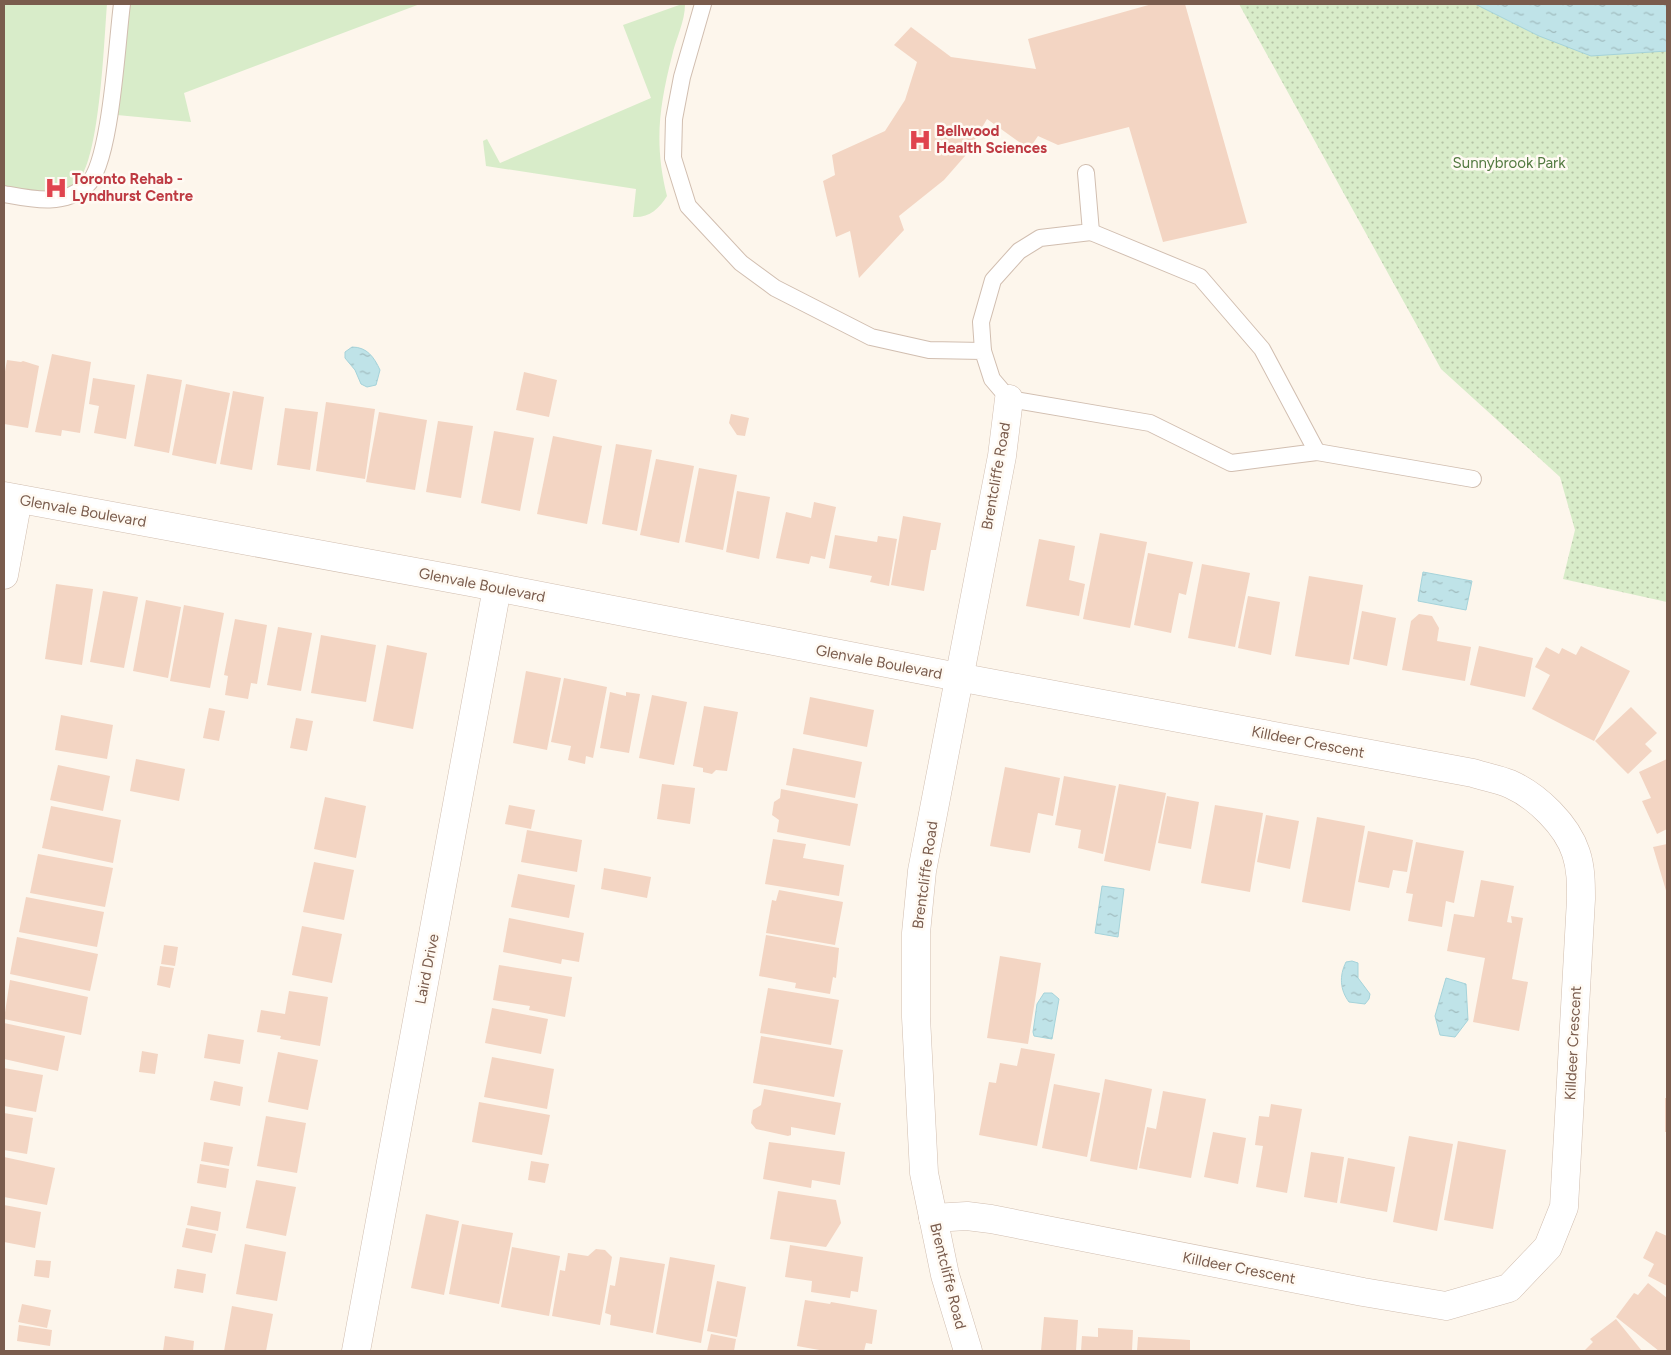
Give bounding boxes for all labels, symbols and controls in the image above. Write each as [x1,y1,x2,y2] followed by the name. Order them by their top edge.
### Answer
[936,122,1047,157] place label: Bellwood Health Sciences
[907,127,933,153] hospital icon: Bellwood Health Sciences
[1453,154,1566,172] park label: Sunnybrook Park
[72,170,194,205] place label: Toronto Rehab - Lyndhurst Centre
[43,175,69,201] hospital icon: Toronto Rehab - Lyndhurst Centre
[978,421,1014,531] street label: Brentcliffe Road
[18,491,148,531] street label: Glenvale Boulevard
[417,564,547,606] street label: Glenvale Boulevard
[814,641,944,683] street label: Glenvale Boulevard
[1250,722,1366,762] street label: Killdeer Crescent
[909,820,941,930] street label: Brentcliffe Road
[411,932,443,1006] street label: Laird Drive
[1561,985,1585,1101] street label: Killdeer Crescent
[926,1221,970,1331] street label: Brentcliffe Road
[1181,1248,1297,1288] street label: Killdeer Crescent

